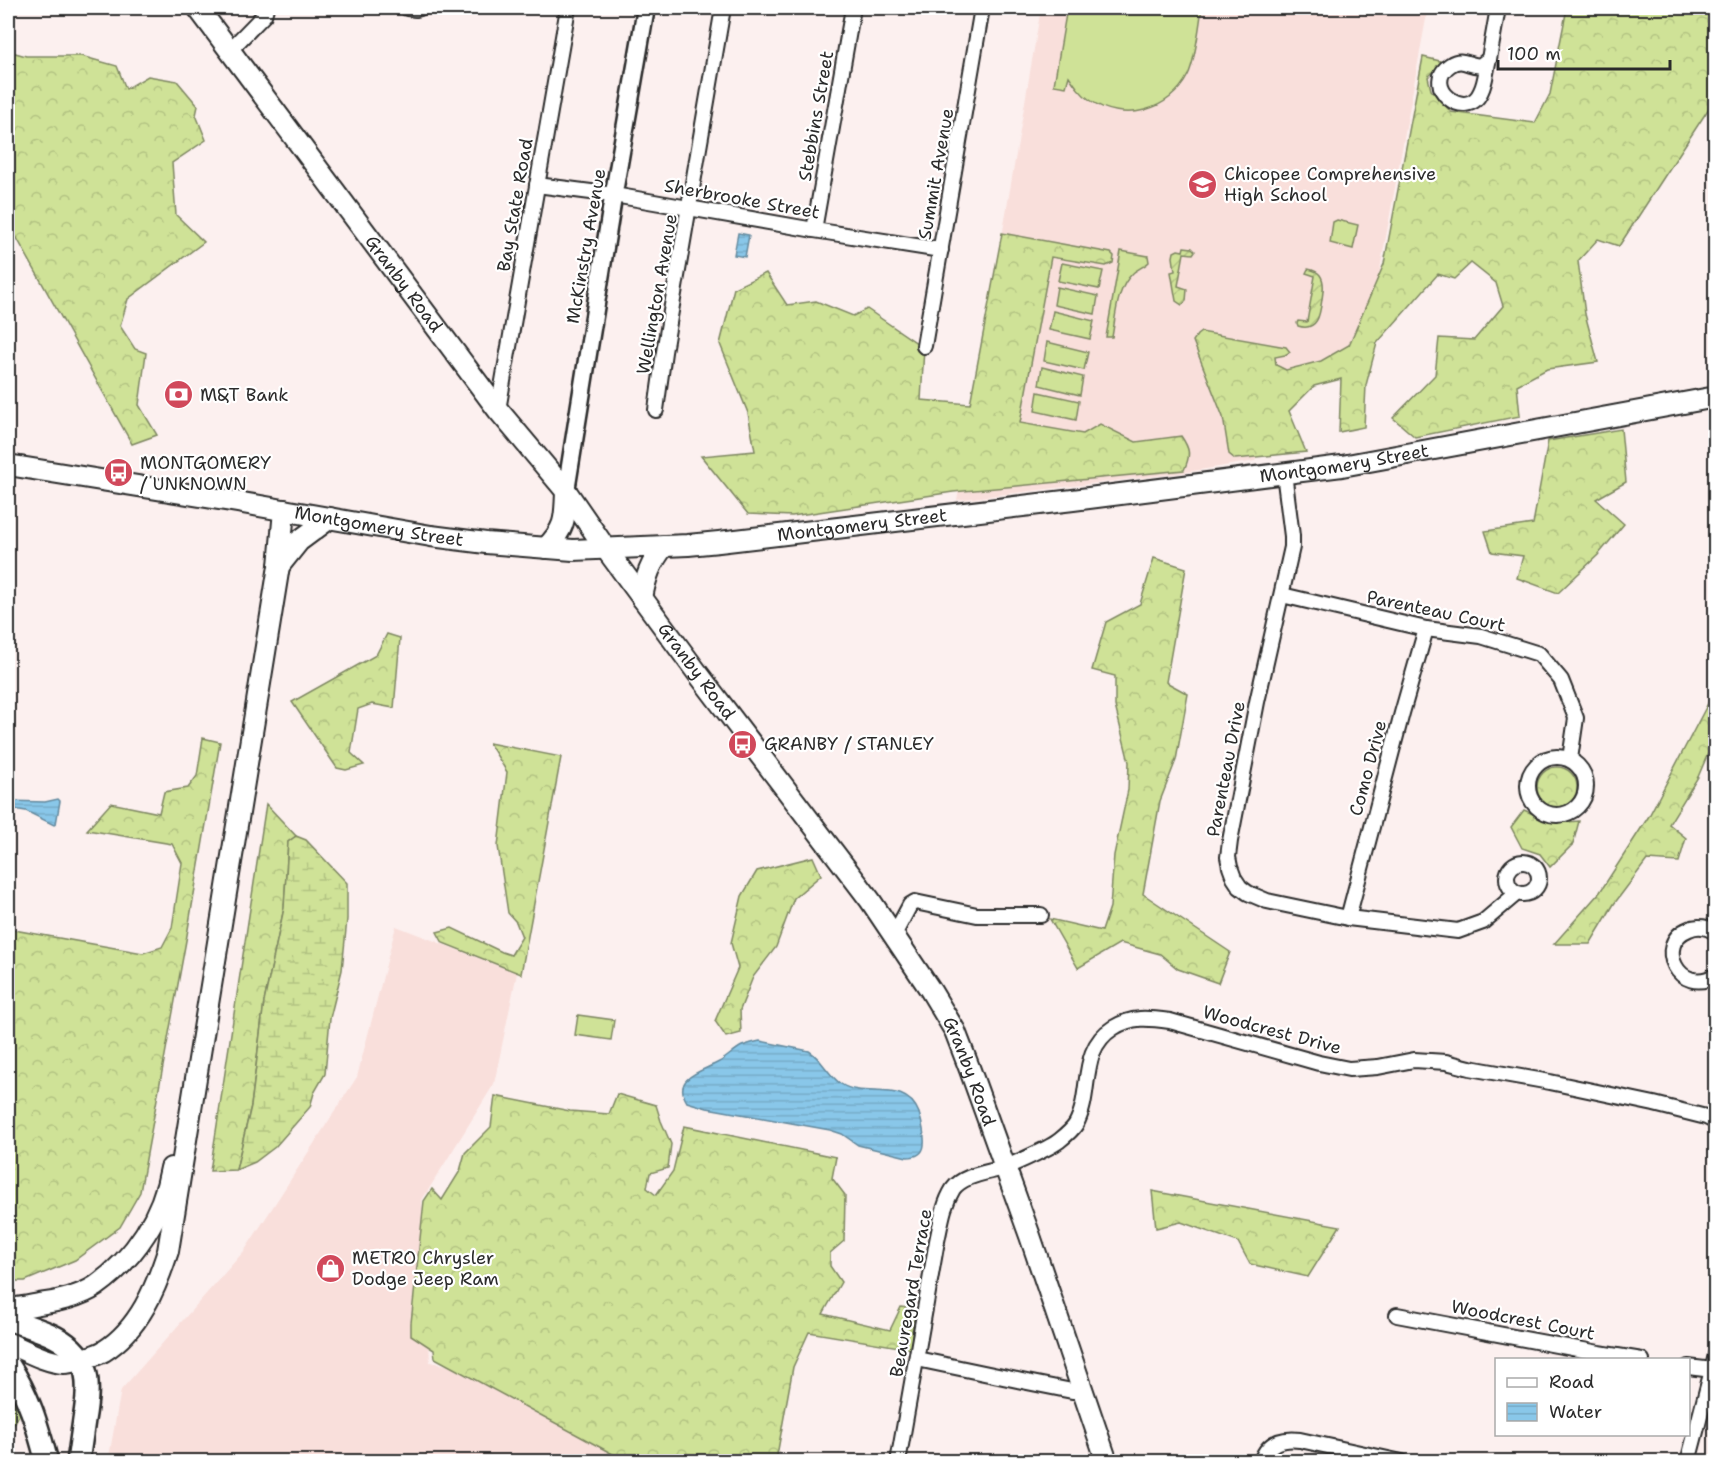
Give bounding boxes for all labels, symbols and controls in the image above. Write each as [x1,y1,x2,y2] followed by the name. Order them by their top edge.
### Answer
[1498,33,1670,71] scale bar
[1507,42,1561,66] text: 100 m
[793,49,839,183] street label: Stebbins Street
[913,106,959,242] street label: Summit Avenue
[491,136,539,274] street label: Bay State Road
[1224,162,1436,207] place label: Chicopee Comprehensive High School
[561,166,611,326] street label: McKinstry Avenue
[1187,168,1219,200] school or university icon: Chicopee Comprehensive High School
[662,174,822,225] street label: Sherbrooke Street
[631,212,683,376] street label: Wellington Avenue
[360,230,448,337] street label: Granby Road
[163,379,195,411] bank icon: M&T Bank
[200,383,289,407] place label: M&T Bank
[1258,438,1431,488] street label: Montgomery Street
[140,451,271,496] place label: MONTGOMERY / UNKNOWN
[103,457,135,489] bus stop icon: MONTGOMERY / UNKNOWN
[293,500,465,552] street label: Montgomery Street
[776,503,948,547] street label: Montgomery Street
[1364,585,1508,637] street label: Parenteau Court
[652,618,741,725] street label: Granby Road
[1201,699,1251,839] street label: Parenteau Drive
[1344,718,1392,818] street label: Como Drive
[727,728,759,760] bus stop icon: GRANBY / STANLEY
[764,732,934,756] place label: GRANBY / STANLEY
[1200,1000,1344,1060] street label: Woodcrest Drive
[937,1012,1001,1129] street label: Granby Road
[884,1207,938,1379] street label: Beauregard Terrace
[352,1246,499,1291] place label: METRO Chrysler Dodge Jeep Ram
[315,1252,347,1284] shop icon: METRO Chrysler Dodge Jeep Ram
[1449,1294,1597,1346] street label: Woodcrest Court
[1495,1358,1690,1436] legend
[1549,1370,1594,1394] text: Road
[1549,1400,1602,1424] text: Water

